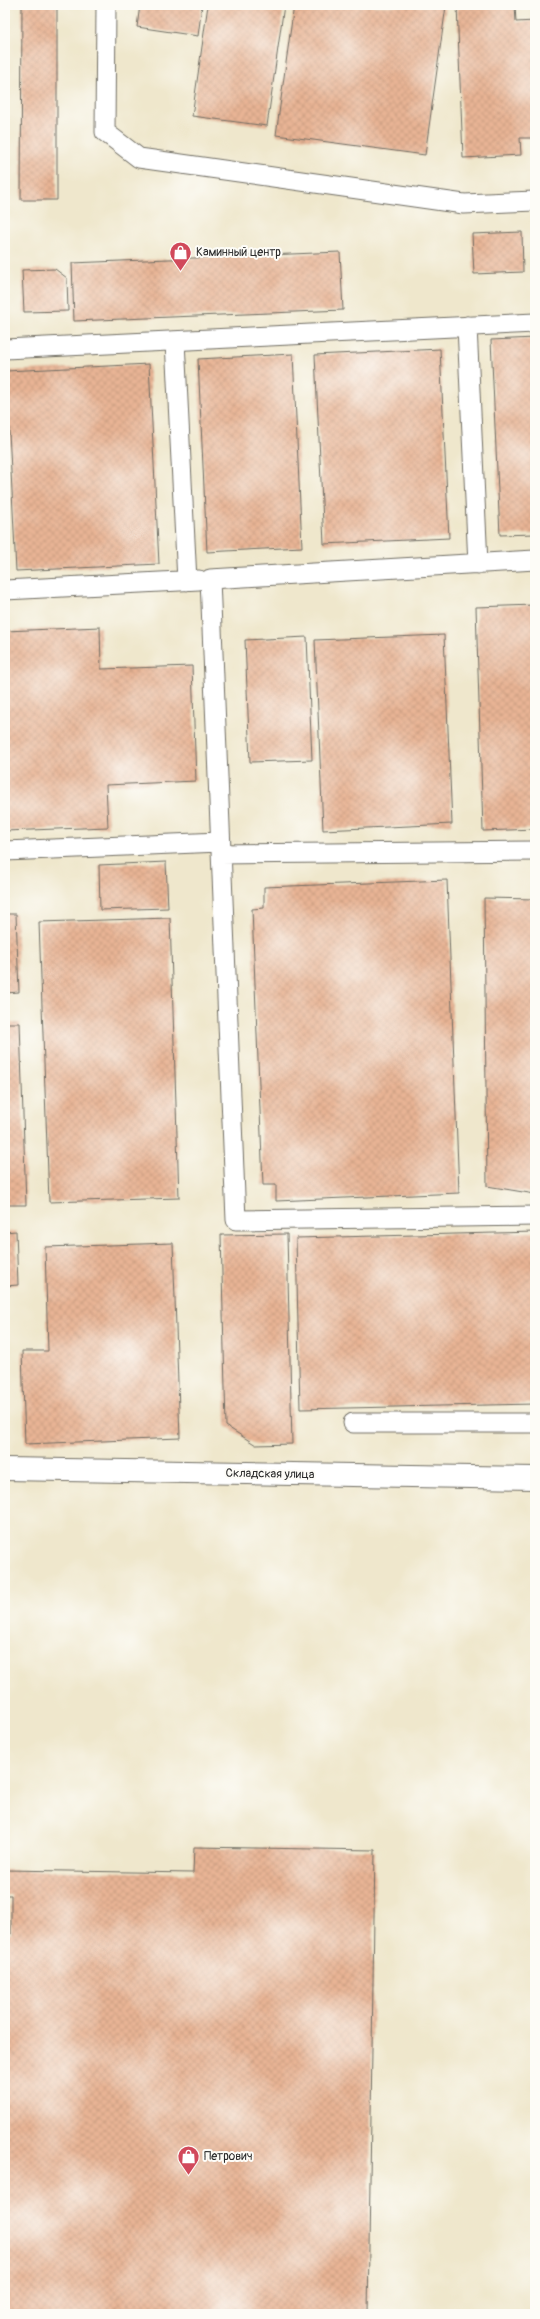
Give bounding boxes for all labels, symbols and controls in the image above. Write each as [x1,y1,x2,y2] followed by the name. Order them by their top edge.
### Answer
[168,239,194,272] shop icon: Каминный центр
[196,245,281,260] place label: Каминный центр
[226,1466,315,1482] street label: Складская улица
[175,2143,201,2176] shop icon: Петрович
[204,2149,253,2164] place label: Петрович

